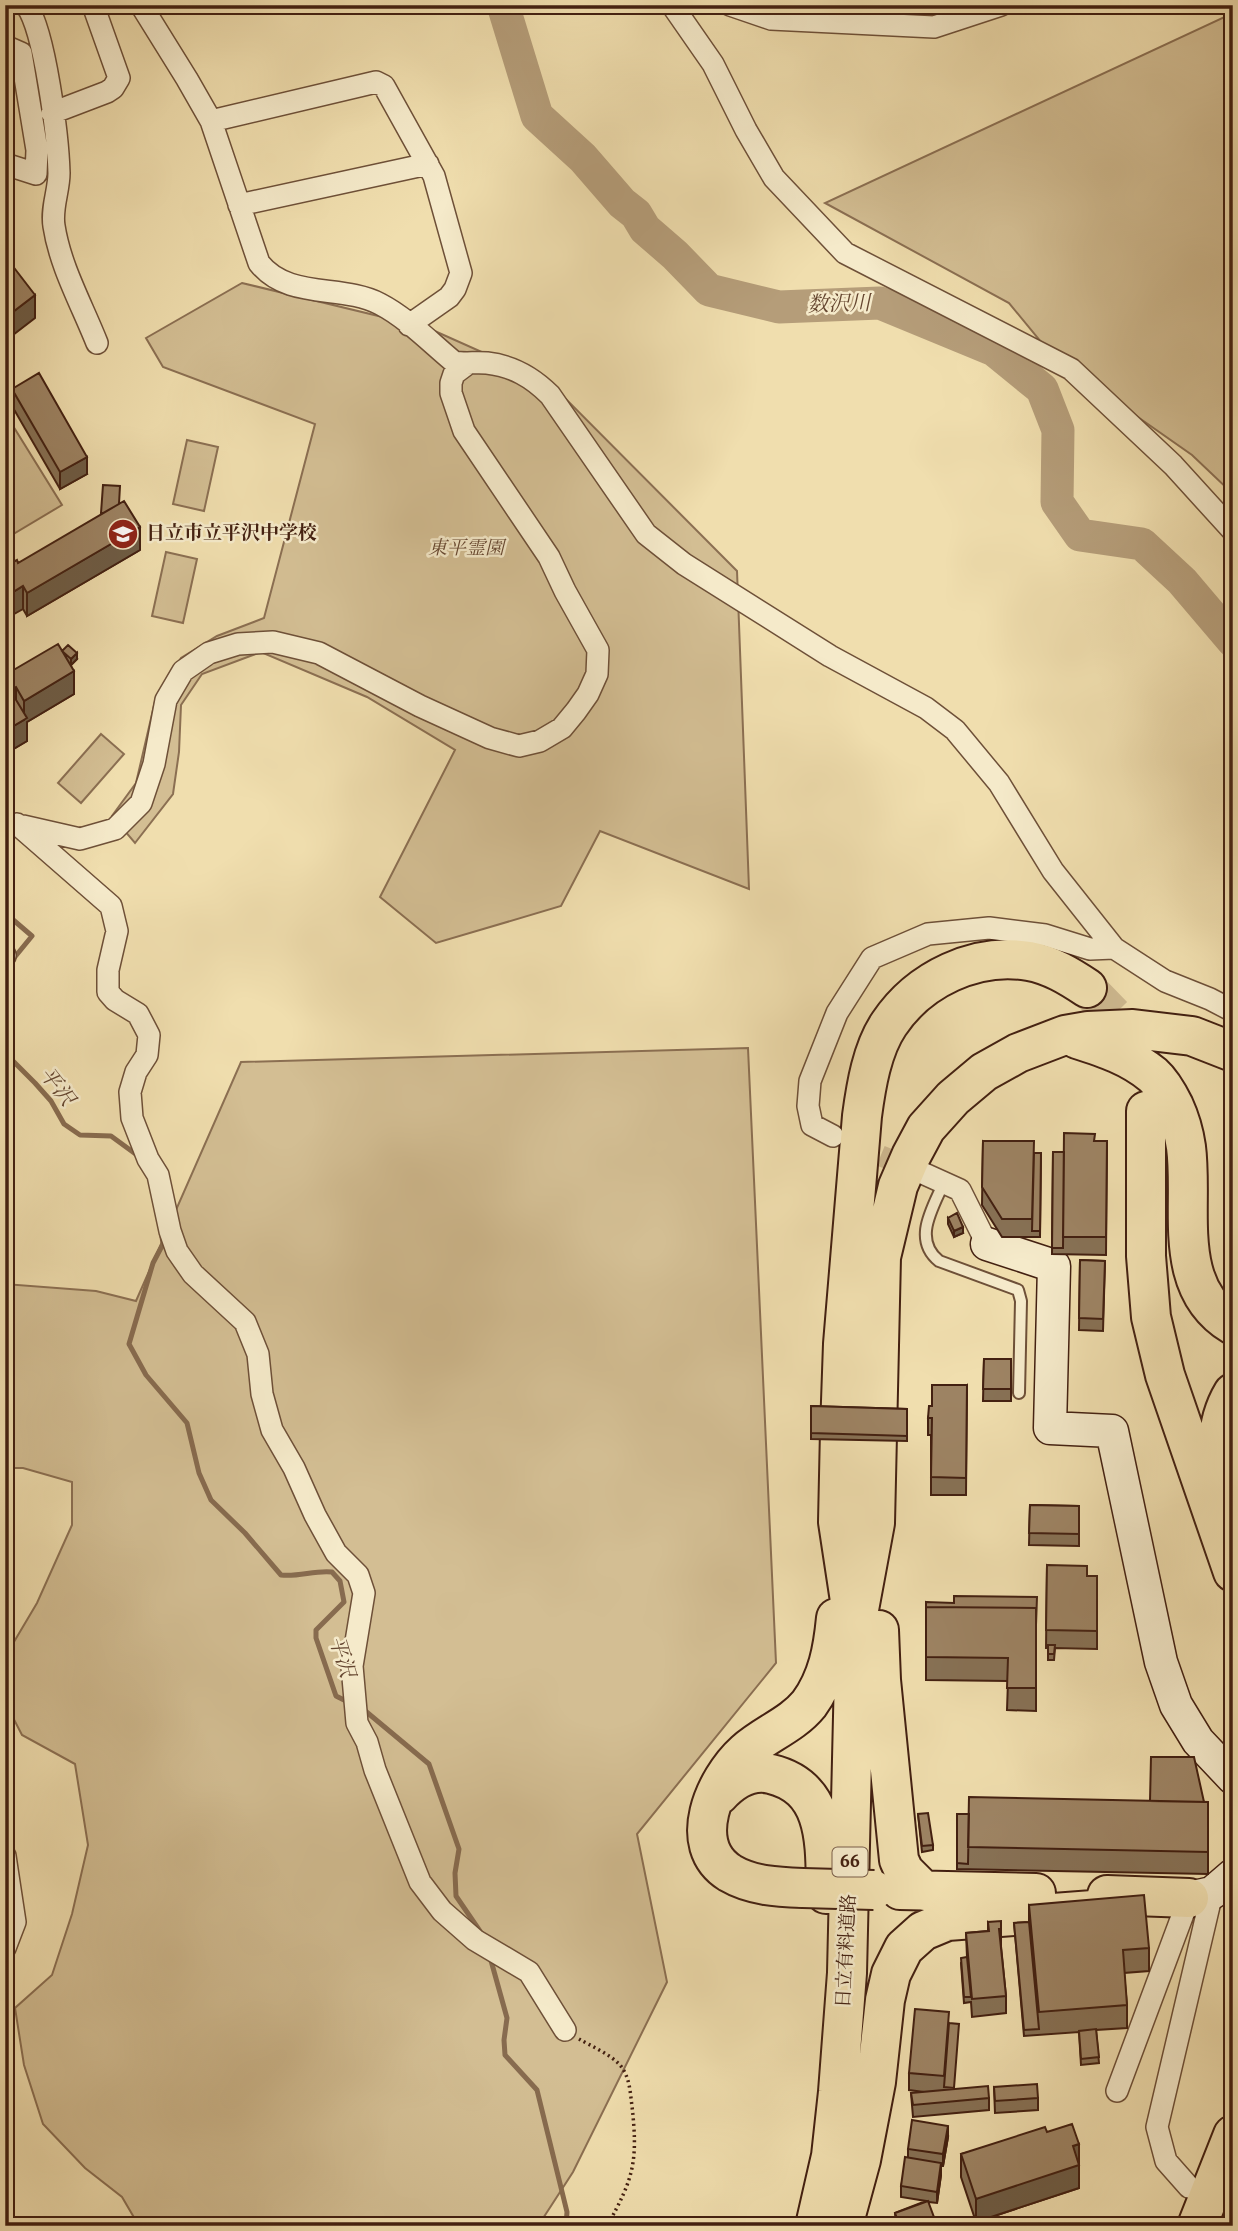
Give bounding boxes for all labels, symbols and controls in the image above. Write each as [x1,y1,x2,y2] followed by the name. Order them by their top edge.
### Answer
[807,289,873,321] water label: 数沢川
[106,517,140,551] school or university icon: 日立市立平沢中学校
[146,521,317,547] place label: 日立市立平沢中学校
[428,536,507,562] park label: 東平霊園
[32,1062,82,1115] water label: 平沢
[321,1633,362,1684] water label: 平沢
[832,1848,868,1876] road number: 66
[831,1893,863,2009] street label: 日立有料道路

